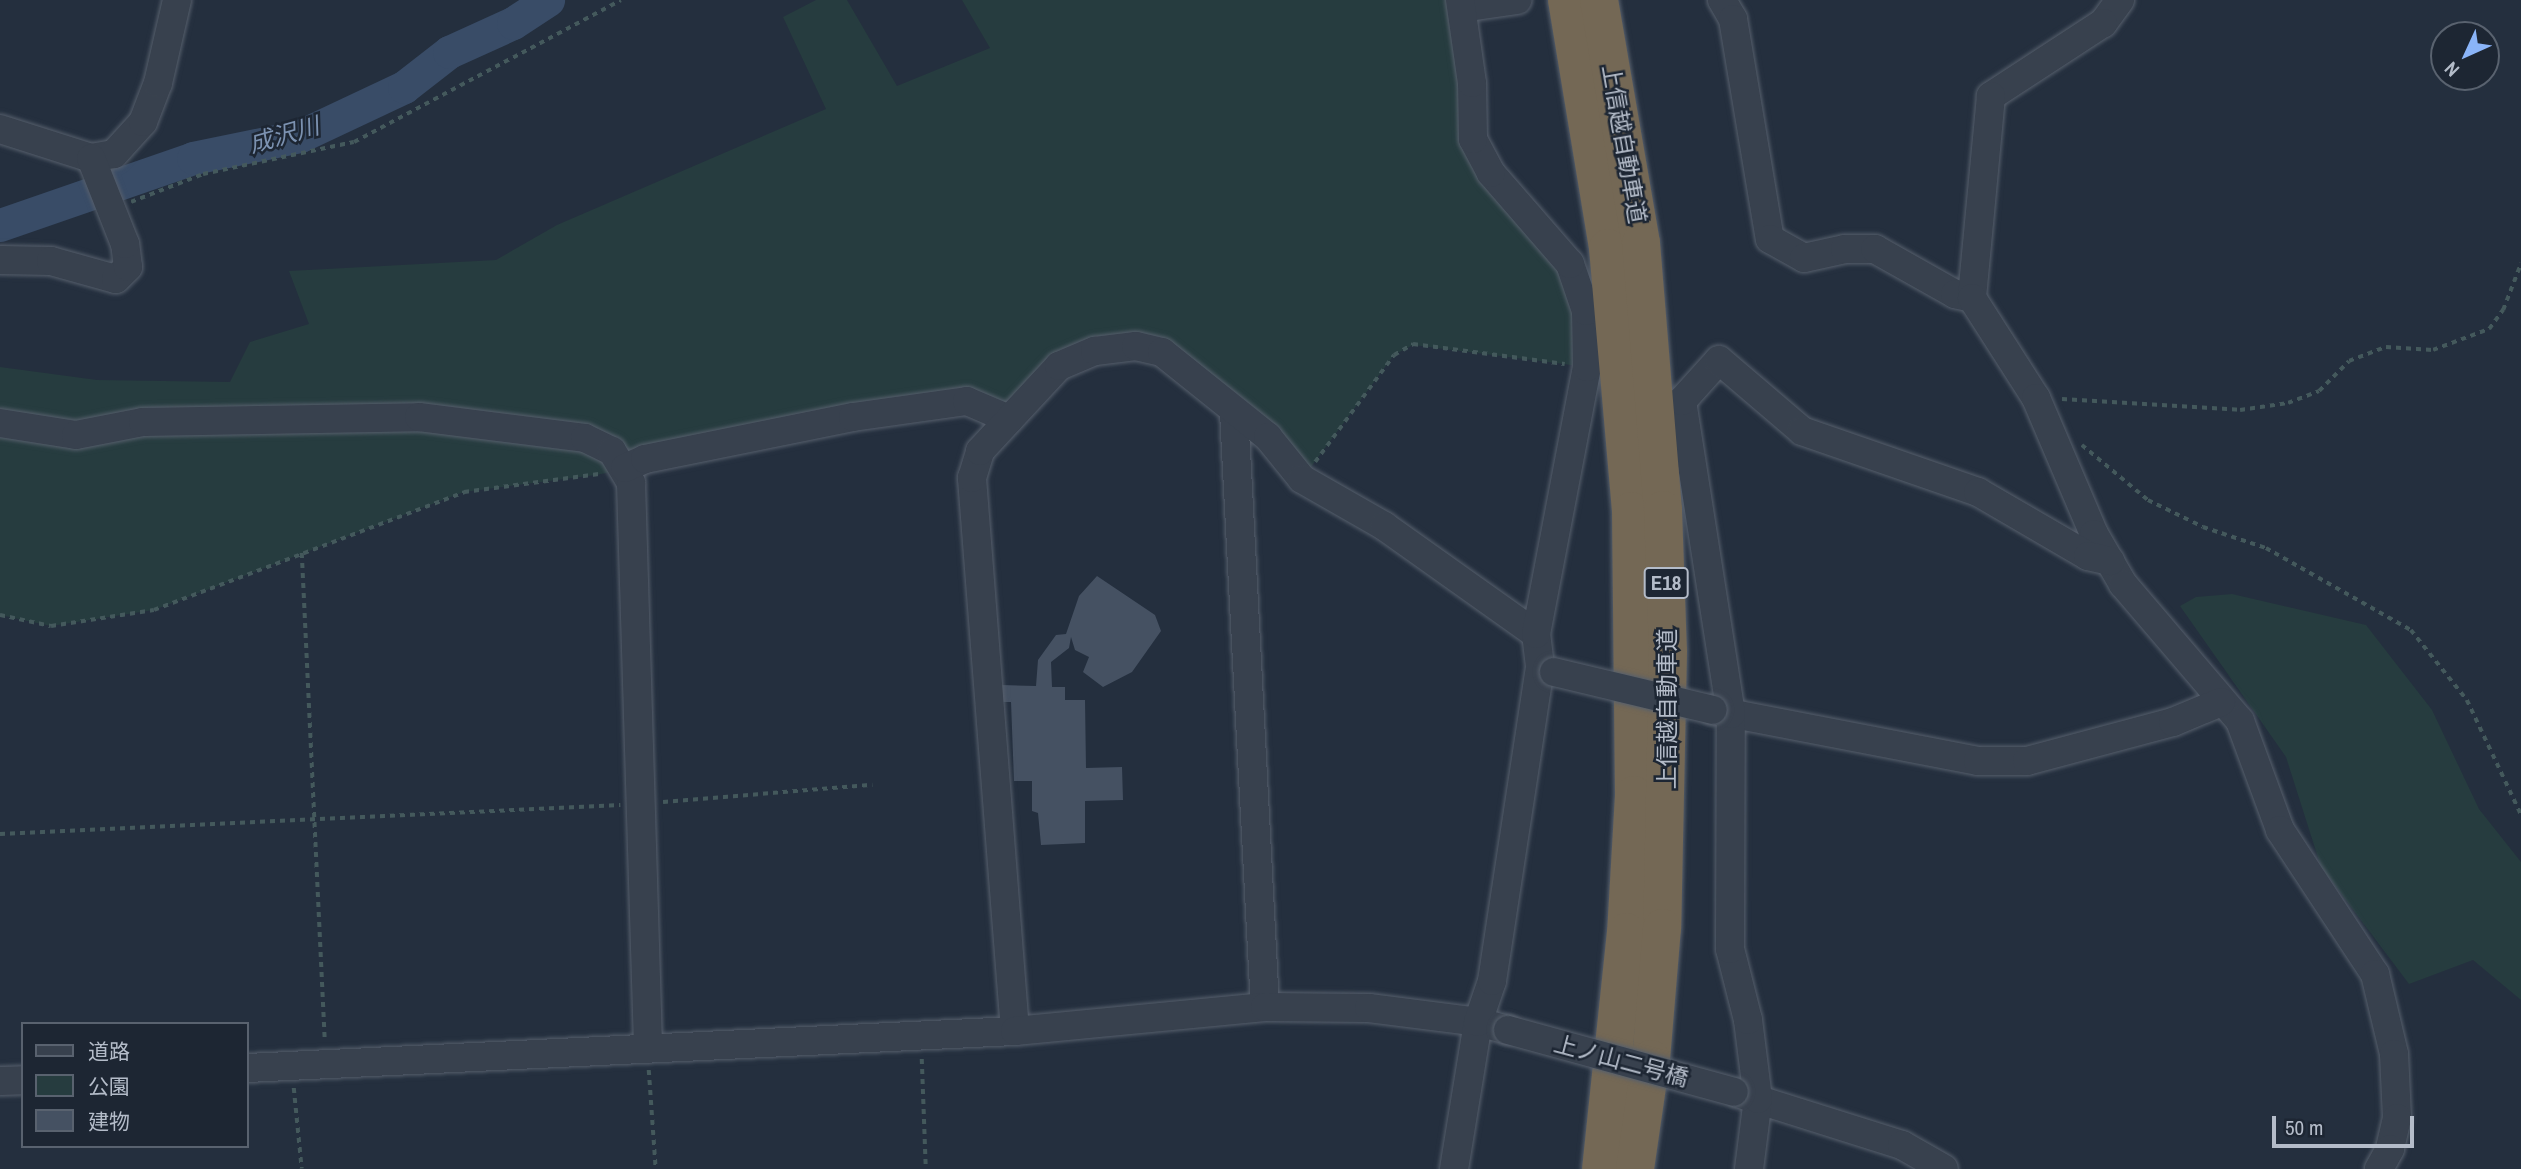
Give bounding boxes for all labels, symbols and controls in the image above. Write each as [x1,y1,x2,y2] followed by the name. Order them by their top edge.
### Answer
[2430,21,2500,91] north arrow
[2438,56,2465,83] text: N
[1596,62,1652,226] street label: 上信越自動車道
[245,111,323,159] water label: 成沢川
[1643,566,1689,600] road number: E18
[1653,629,1681,789] street label: 上信越自動車道
[21,1022,248,1148] legend
[1551,1030,1691,1092] street label: 上ノ山二号橋
[88,1037,130,1066] text: 道路
[88,1072,130,1101] text: 公園
[2276,1102,2418,1146] scale bar
[88,1107,130,1136] text: 建物
[2285,1113,2323,1142] text: 50 m

